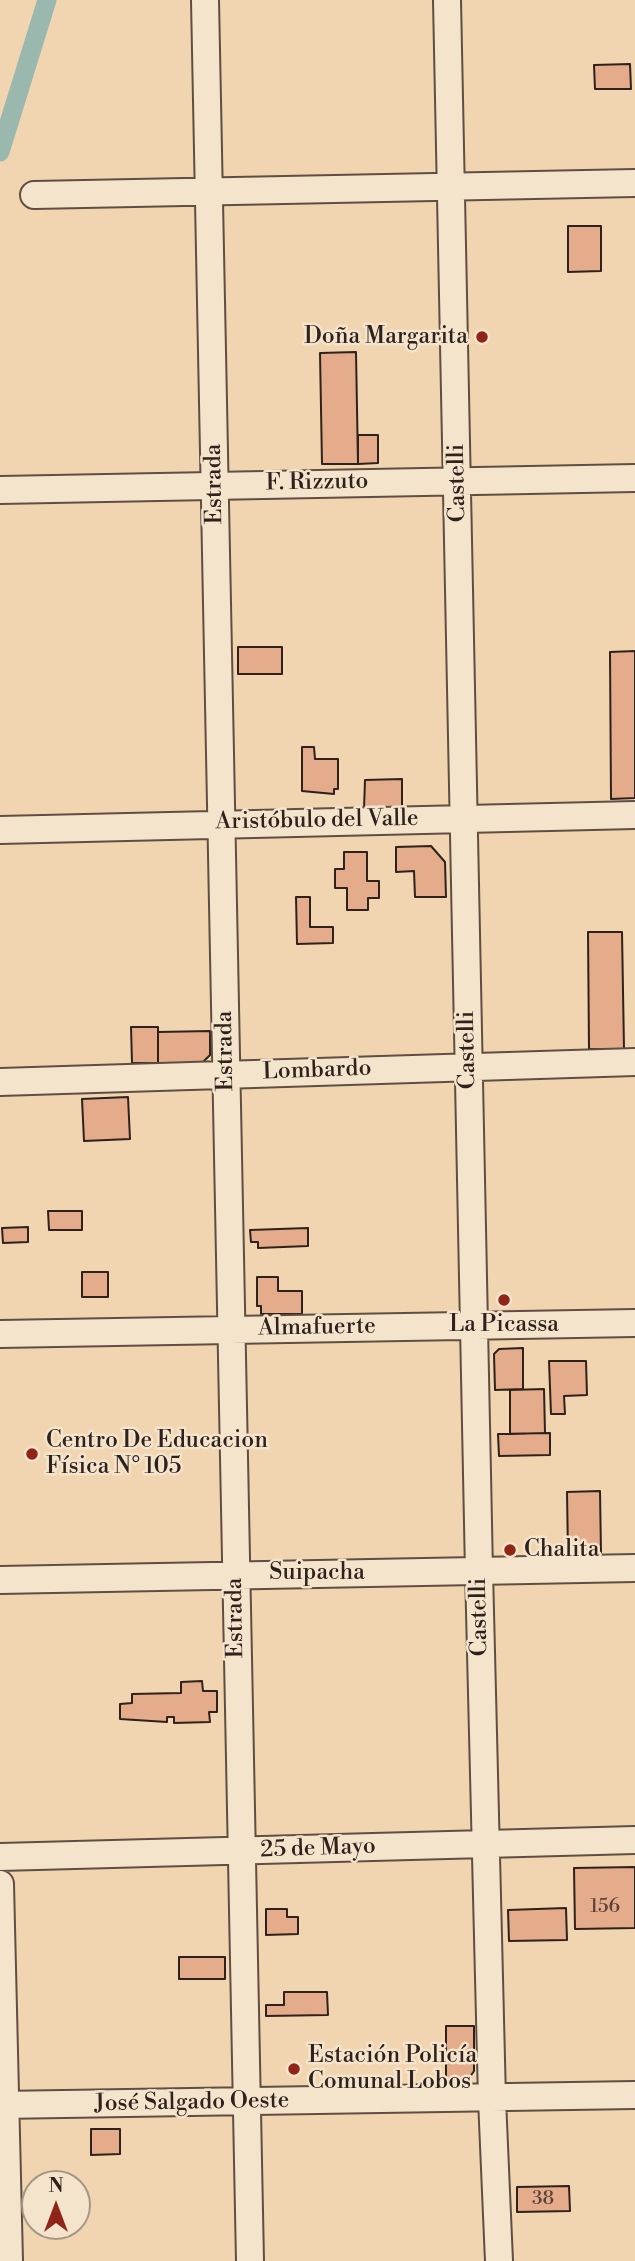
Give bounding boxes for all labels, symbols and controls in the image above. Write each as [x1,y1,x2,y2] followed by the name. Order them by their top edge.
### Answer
[304,323,468,351] place label: Doña Margarita
[474,329,490,345] marker: Doña Margarita
[200,444,230,524] street label: Estrada
[444,444,472,522] street label: Castelli
[265,468,369,498] street label: F. Rizzuto
[215,805,419,837] street label: Aristóbulo del Valle
[211,1011,241,1091] street label: Estrada
[454,1011,482,1089] street label: Castelli
[262,1055,372,1087] street label: Lombardo
[496,1292,512,1308] marker: La Picassa
[449,1311,559,1339] place label: La Picassa
[258,1313,376,1343] street label: Almafuerte
[46,1427,268,1481] place label: Centro De Educacion Física N° 105
[24,1446,40,1462] marker: Centro De Educacion Física N° 105
[524,1536,599,1564] place label: Chalita
[502,1542,518,1558] marker: Chalita
[269,1559,365,1587] street label: Suipacha
[221,1578,251,1658] street label: Estrada
[466,1578,494,1656] street label: Castelli
[260,1833,376,1865] street label: 25 de Mayo
[590,1896,620,1918] house number: 156
[308,2042,477,2096] place label: Estación Policía Comunal Lobos
[286,2061,302,2077] marker: Estación Policía Comunal Lobos
[94,2088,290,2118] street label: José Salgado Oeste
[21,2170,91,2240] north arrow
[48,2174,64,2198] text: N
[532,2188,554,2210] house number: 38

